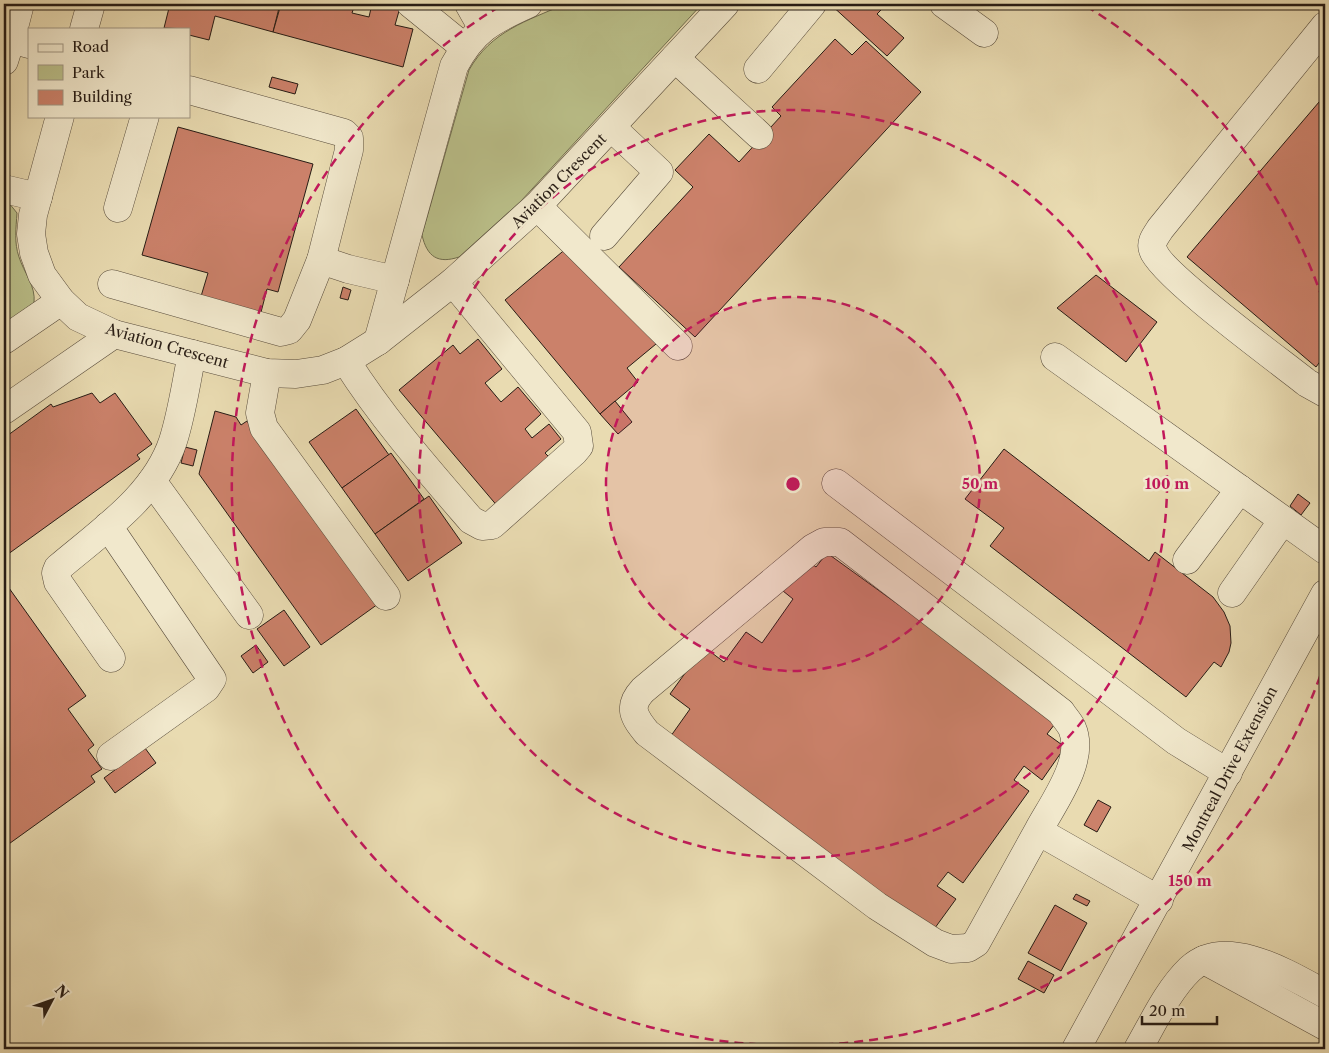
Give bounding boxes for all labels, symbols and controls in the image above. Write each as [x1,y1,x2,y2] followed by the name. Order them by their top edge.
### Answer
[28,28,190,118] legend
[72,37,109,56] text: Road
[72,63,106,82] text: Park
[72,87,132,106] text: Building
[506,129,611,233] street label: Aviation Crescent
[103,319,231,372] street label: Aviation Crescent
[962,474,998,493] text: 50 m
[1145,474,1189,493] text: 100 m
[784,475,802,493] centre of rings
[1178,682,1282,855] street label: Montreal Drive Extension
[1168,871,1212,890] text: 150 m
[28,976,78,1026] north arrow
[51,981,73,1002] text: N
[1142,993,1216,1025] scale bar
[1149,1001,1185,1020] text: 20 m

